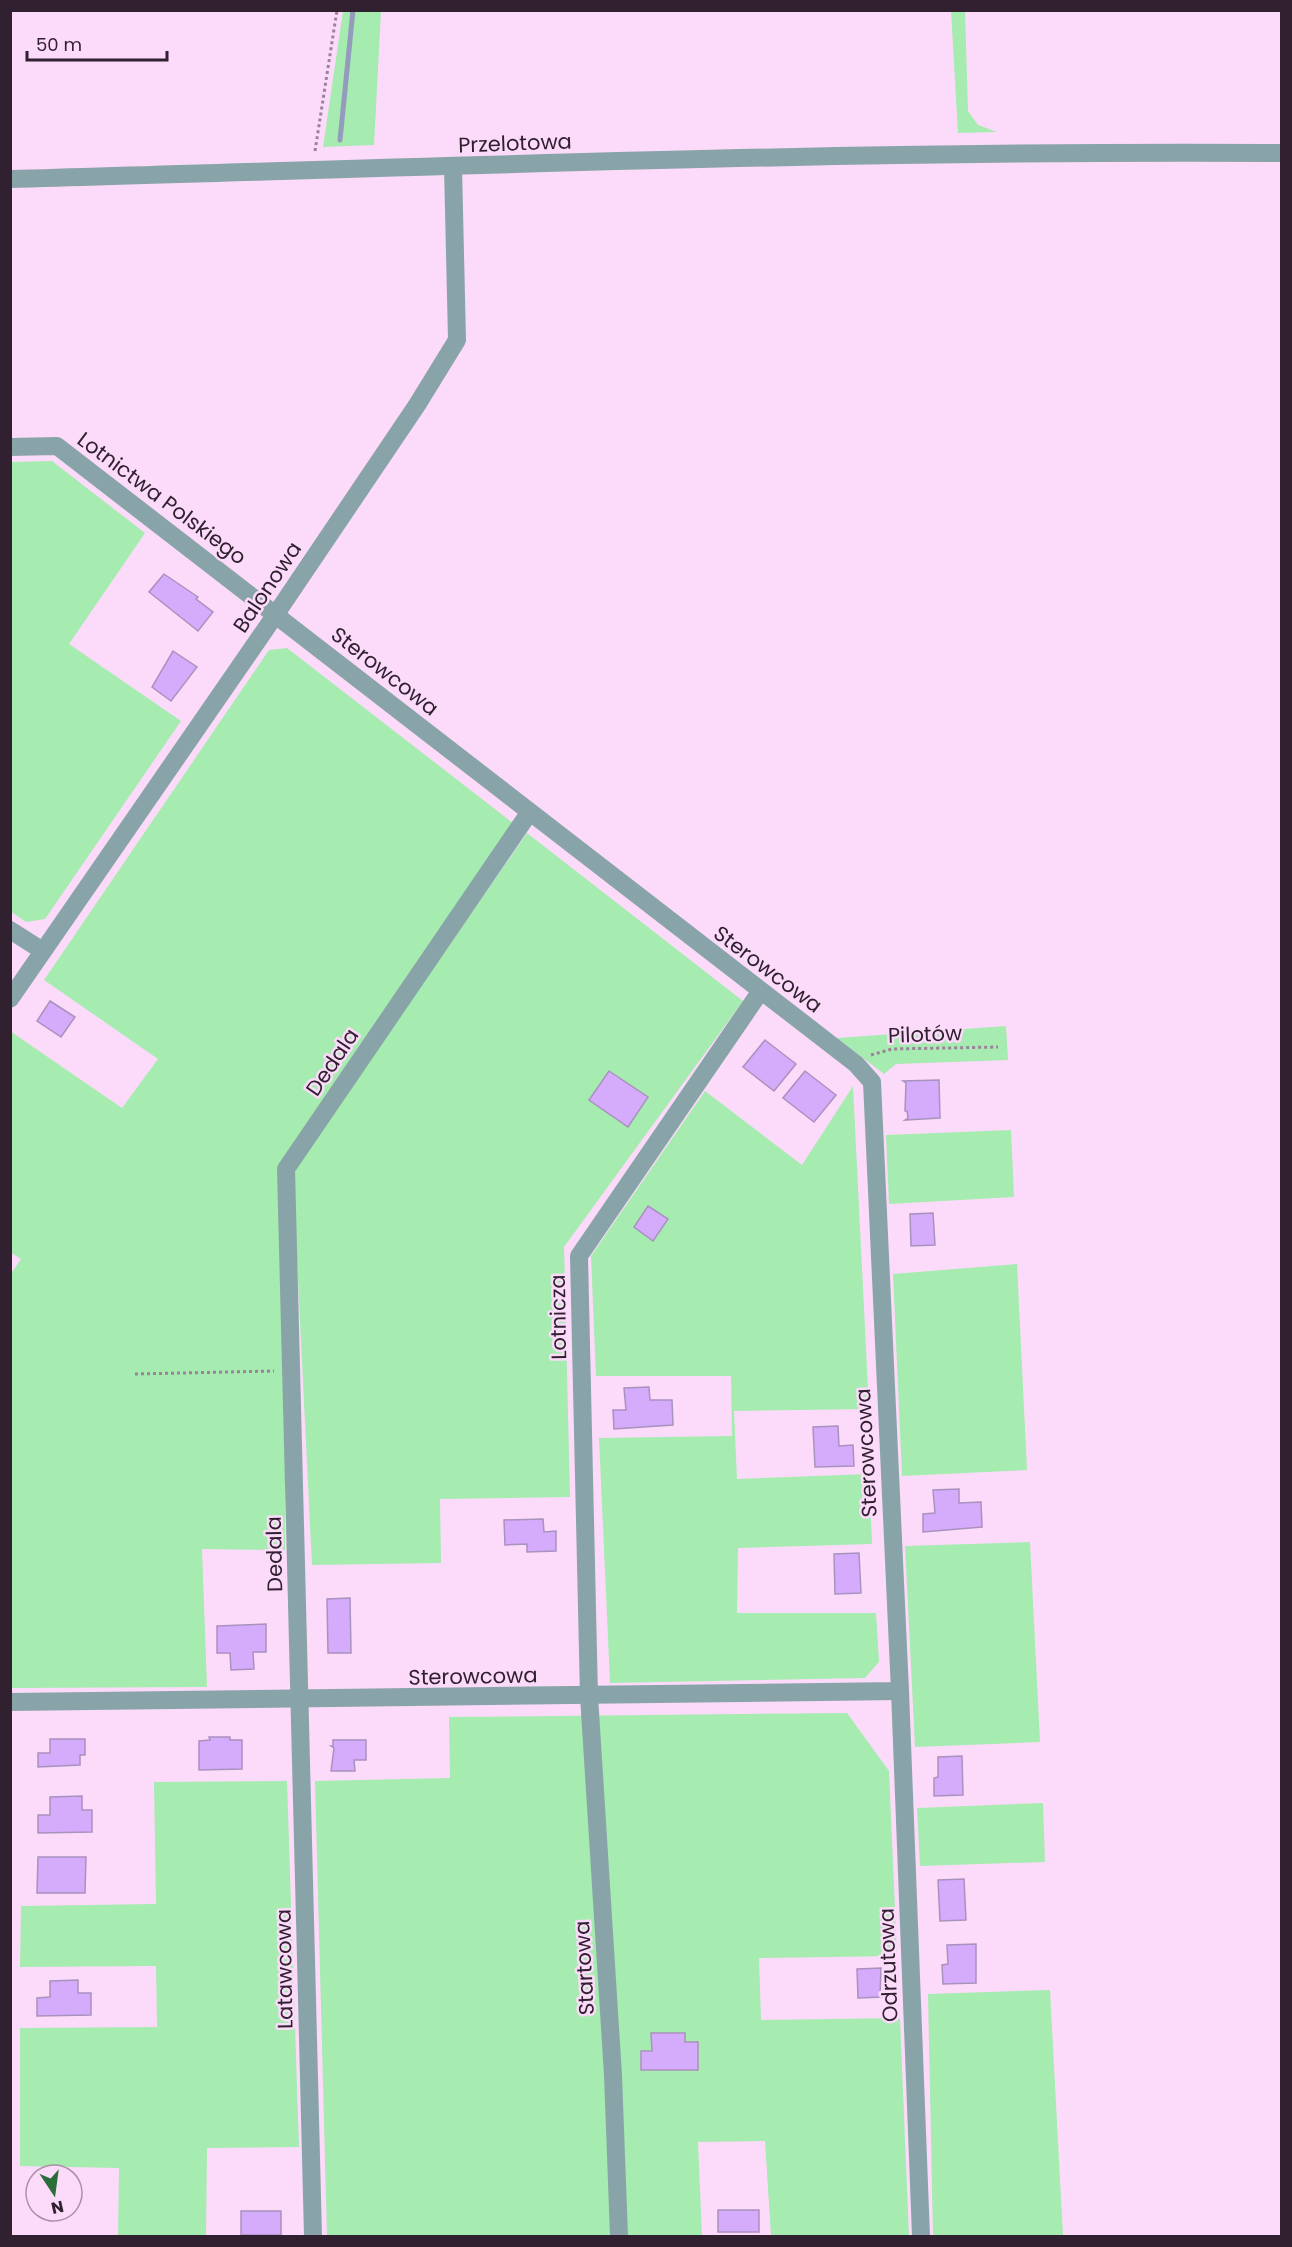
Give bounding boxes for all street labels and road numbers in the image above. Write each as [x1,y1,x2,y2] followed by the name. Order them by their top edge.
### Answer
[458,127,572,159] street label: Przelotowa
[72,425,252,571] street label: Lotnictwa Polskiego
[226,536,308,638] street label: Balonowa
[325,620,445,722] street label: Sterowcowa
[708,919,828,1019] street label: Sterowcowa
[887,1018,963,1050] street label: Pilotów
[299,1023,365,1101] street label: Dedala
[543,1274,573,1360] street label: Lotnicza
[848,1388,884,1518] street label: Sterowcowa
[259,1516,289,1592] street label: Dedala
[408,1660,538,1692] street label: Sterowcowa
[872,1908,904,2022] street label: Odrzutowa
[268,1909,300,2029] street label: Latawcowa
[567,1920,601,2016] street label: Startowa

